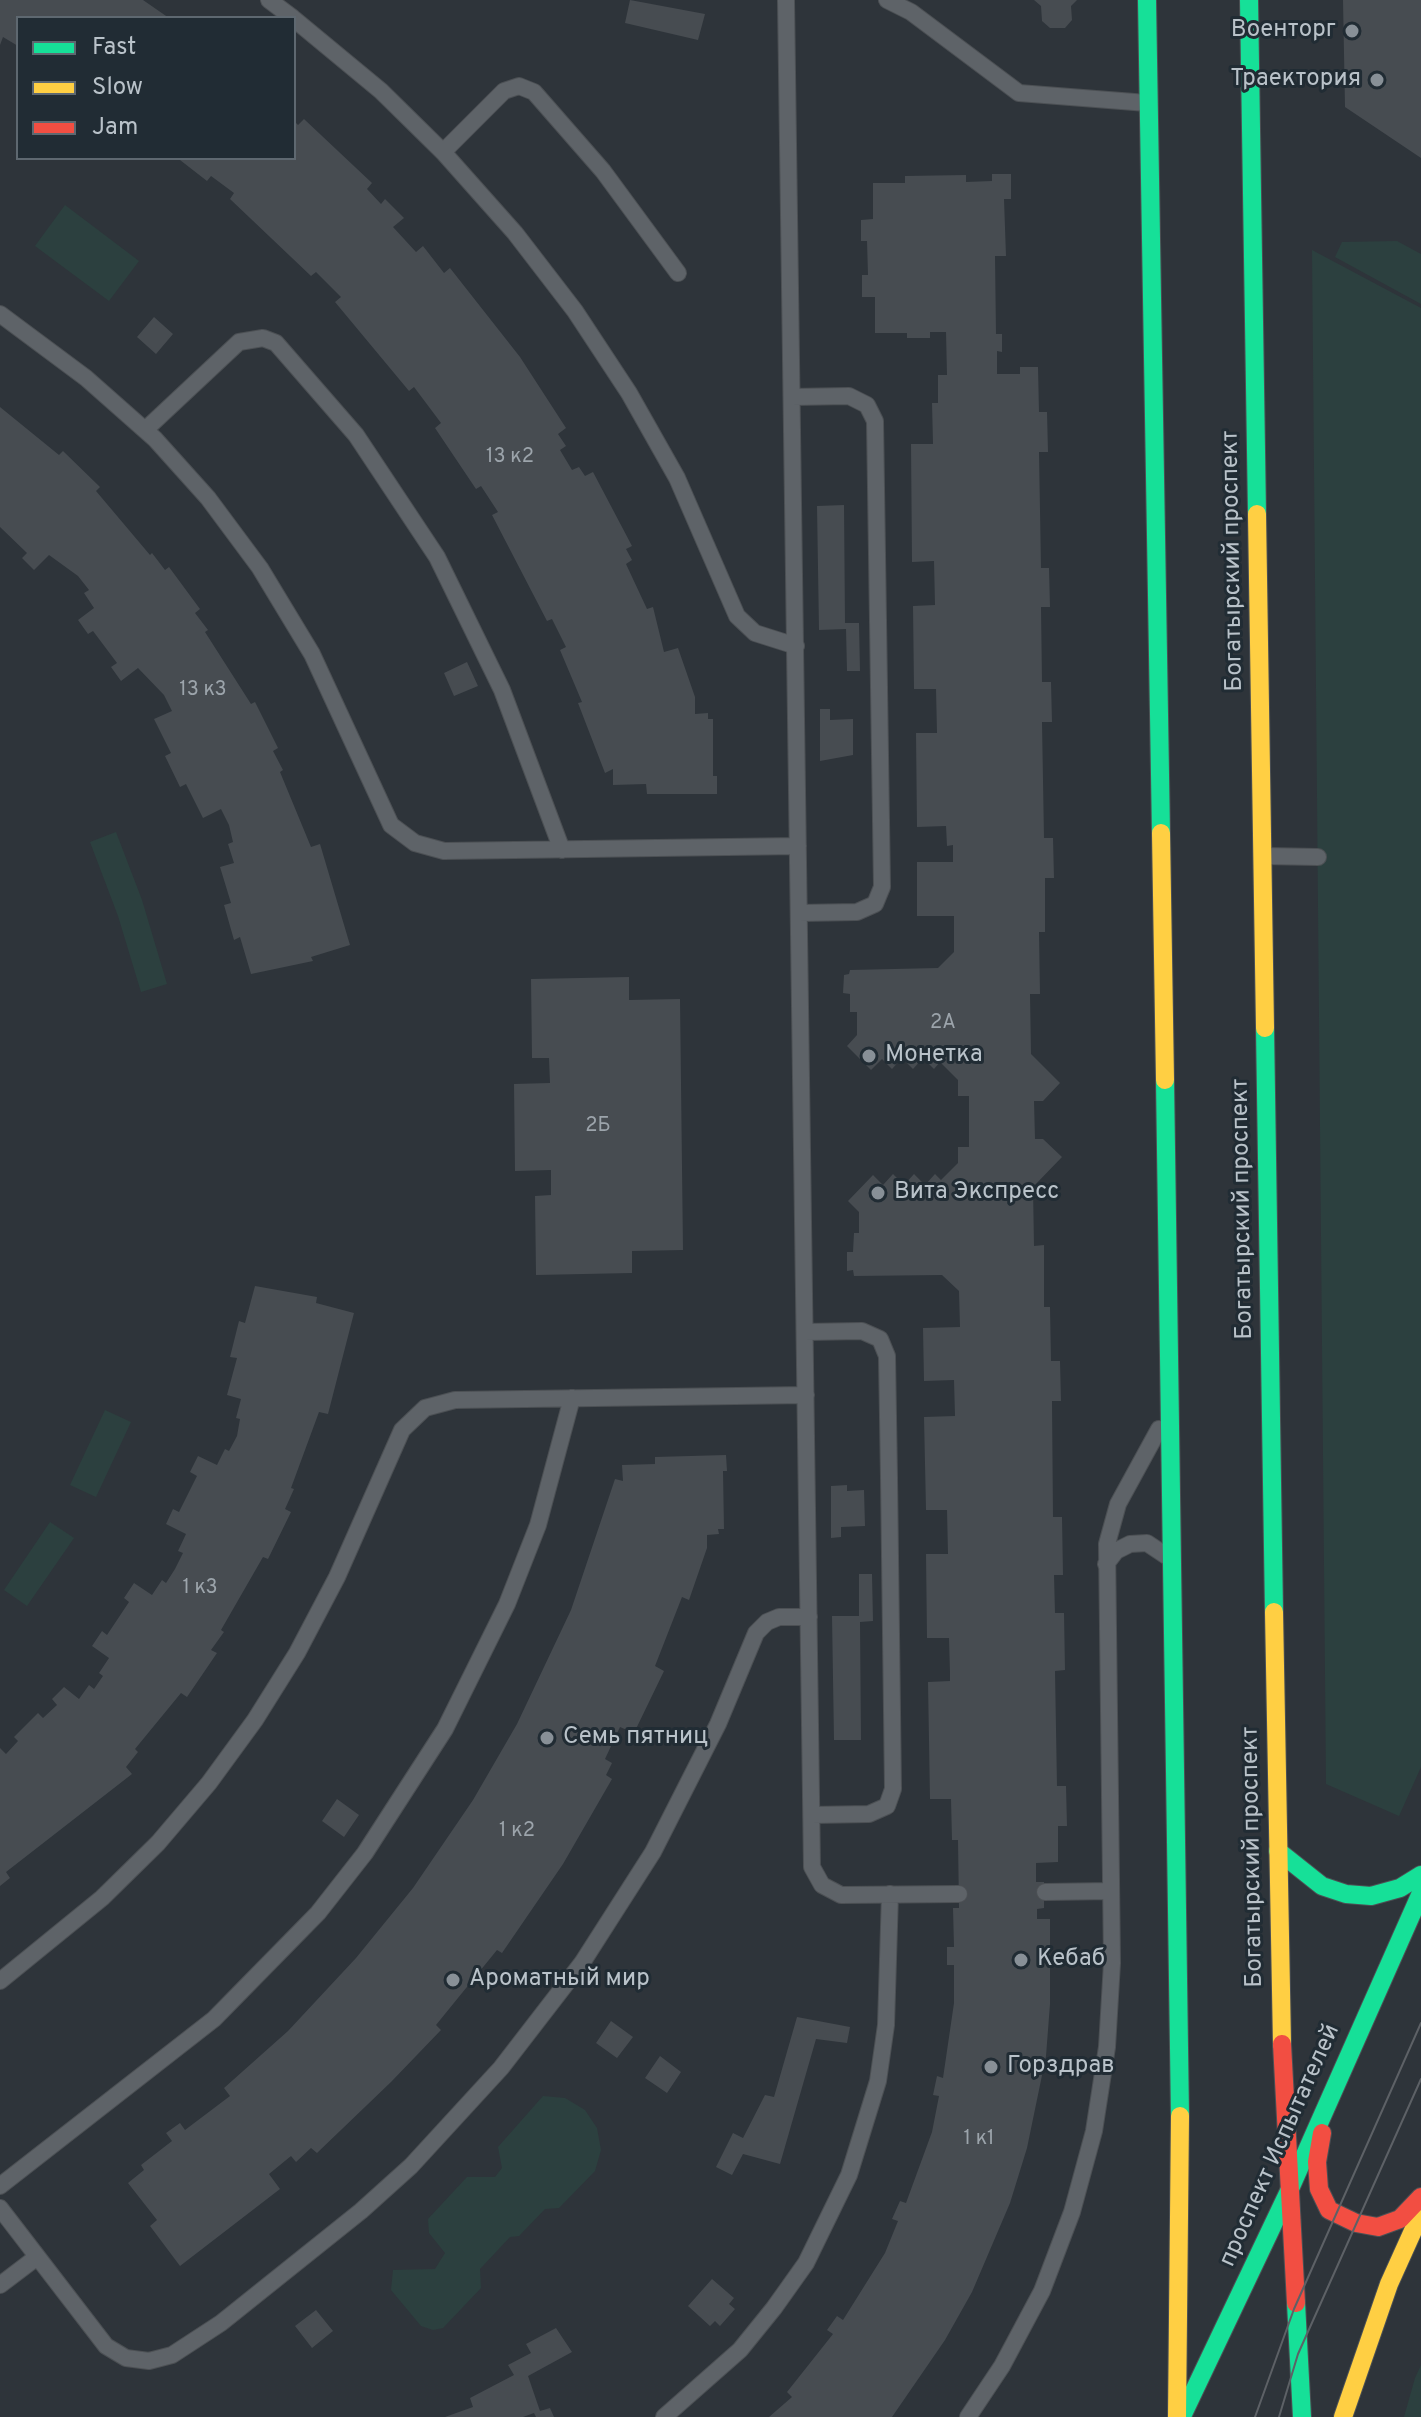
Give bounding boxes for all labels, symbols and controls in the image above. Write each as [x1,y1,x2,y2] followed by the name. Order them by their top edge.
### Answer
[16,16,296,160] legend
[1231,17,1336,45] place label: Военторг
[1343,22,1361,40] marker: Военторг
[92,33,136,63] text: Fast
[1230,66,1361,94] place label: Траектория
[1368,71,1386,89] marker: Траектория
[92,73,143,103] text: Slow
[92,113,138,143] text: Jam
[1217,430,1251,692] street label: Богатырский проспект
[486,446,534,470] house number: 13 к2
[179,679,227,703] house number: 13 к3
[930,1012,956,1036] house number: 2А
[885,1042,983,1070] place label: Монетка
[860,1047,878,1065] marker: Монетка
[1227,1078,1261,1340] street label: Богатырский проспект
[585,1115,611,1139] house number: 2Б
[894,1179,1059,1207] place label: Вита Экспресс
[869,1184,887,1202] marker: Вита Экспресс
[182,1577,218,1601] house number: 1 к3
[563,1724,708,1752] place label: Семь пятниц
[1237,1726,1271,1988] street label: Богатырский проспект
[538,1729,556,1747] marker: Семь пятниц
[499,1820,535,1844] house number: 1 к2
[1037,1946,1105,1974] place label: Кебаб
[1012,1951,1030,1969] marker: Кебаб
[469,1966,650,1994] place label: Ароматный мир
[444,1971,462,1989] marker: Ароматный мир
[1214,2020,1348,2272] street label: проспект Испытателей
[1007,2053,1115,2081] place label: Горздрав
[982,2058,1000,2076] marker: Горздрав
[963,2128,995,2152] house number: 1 к1

